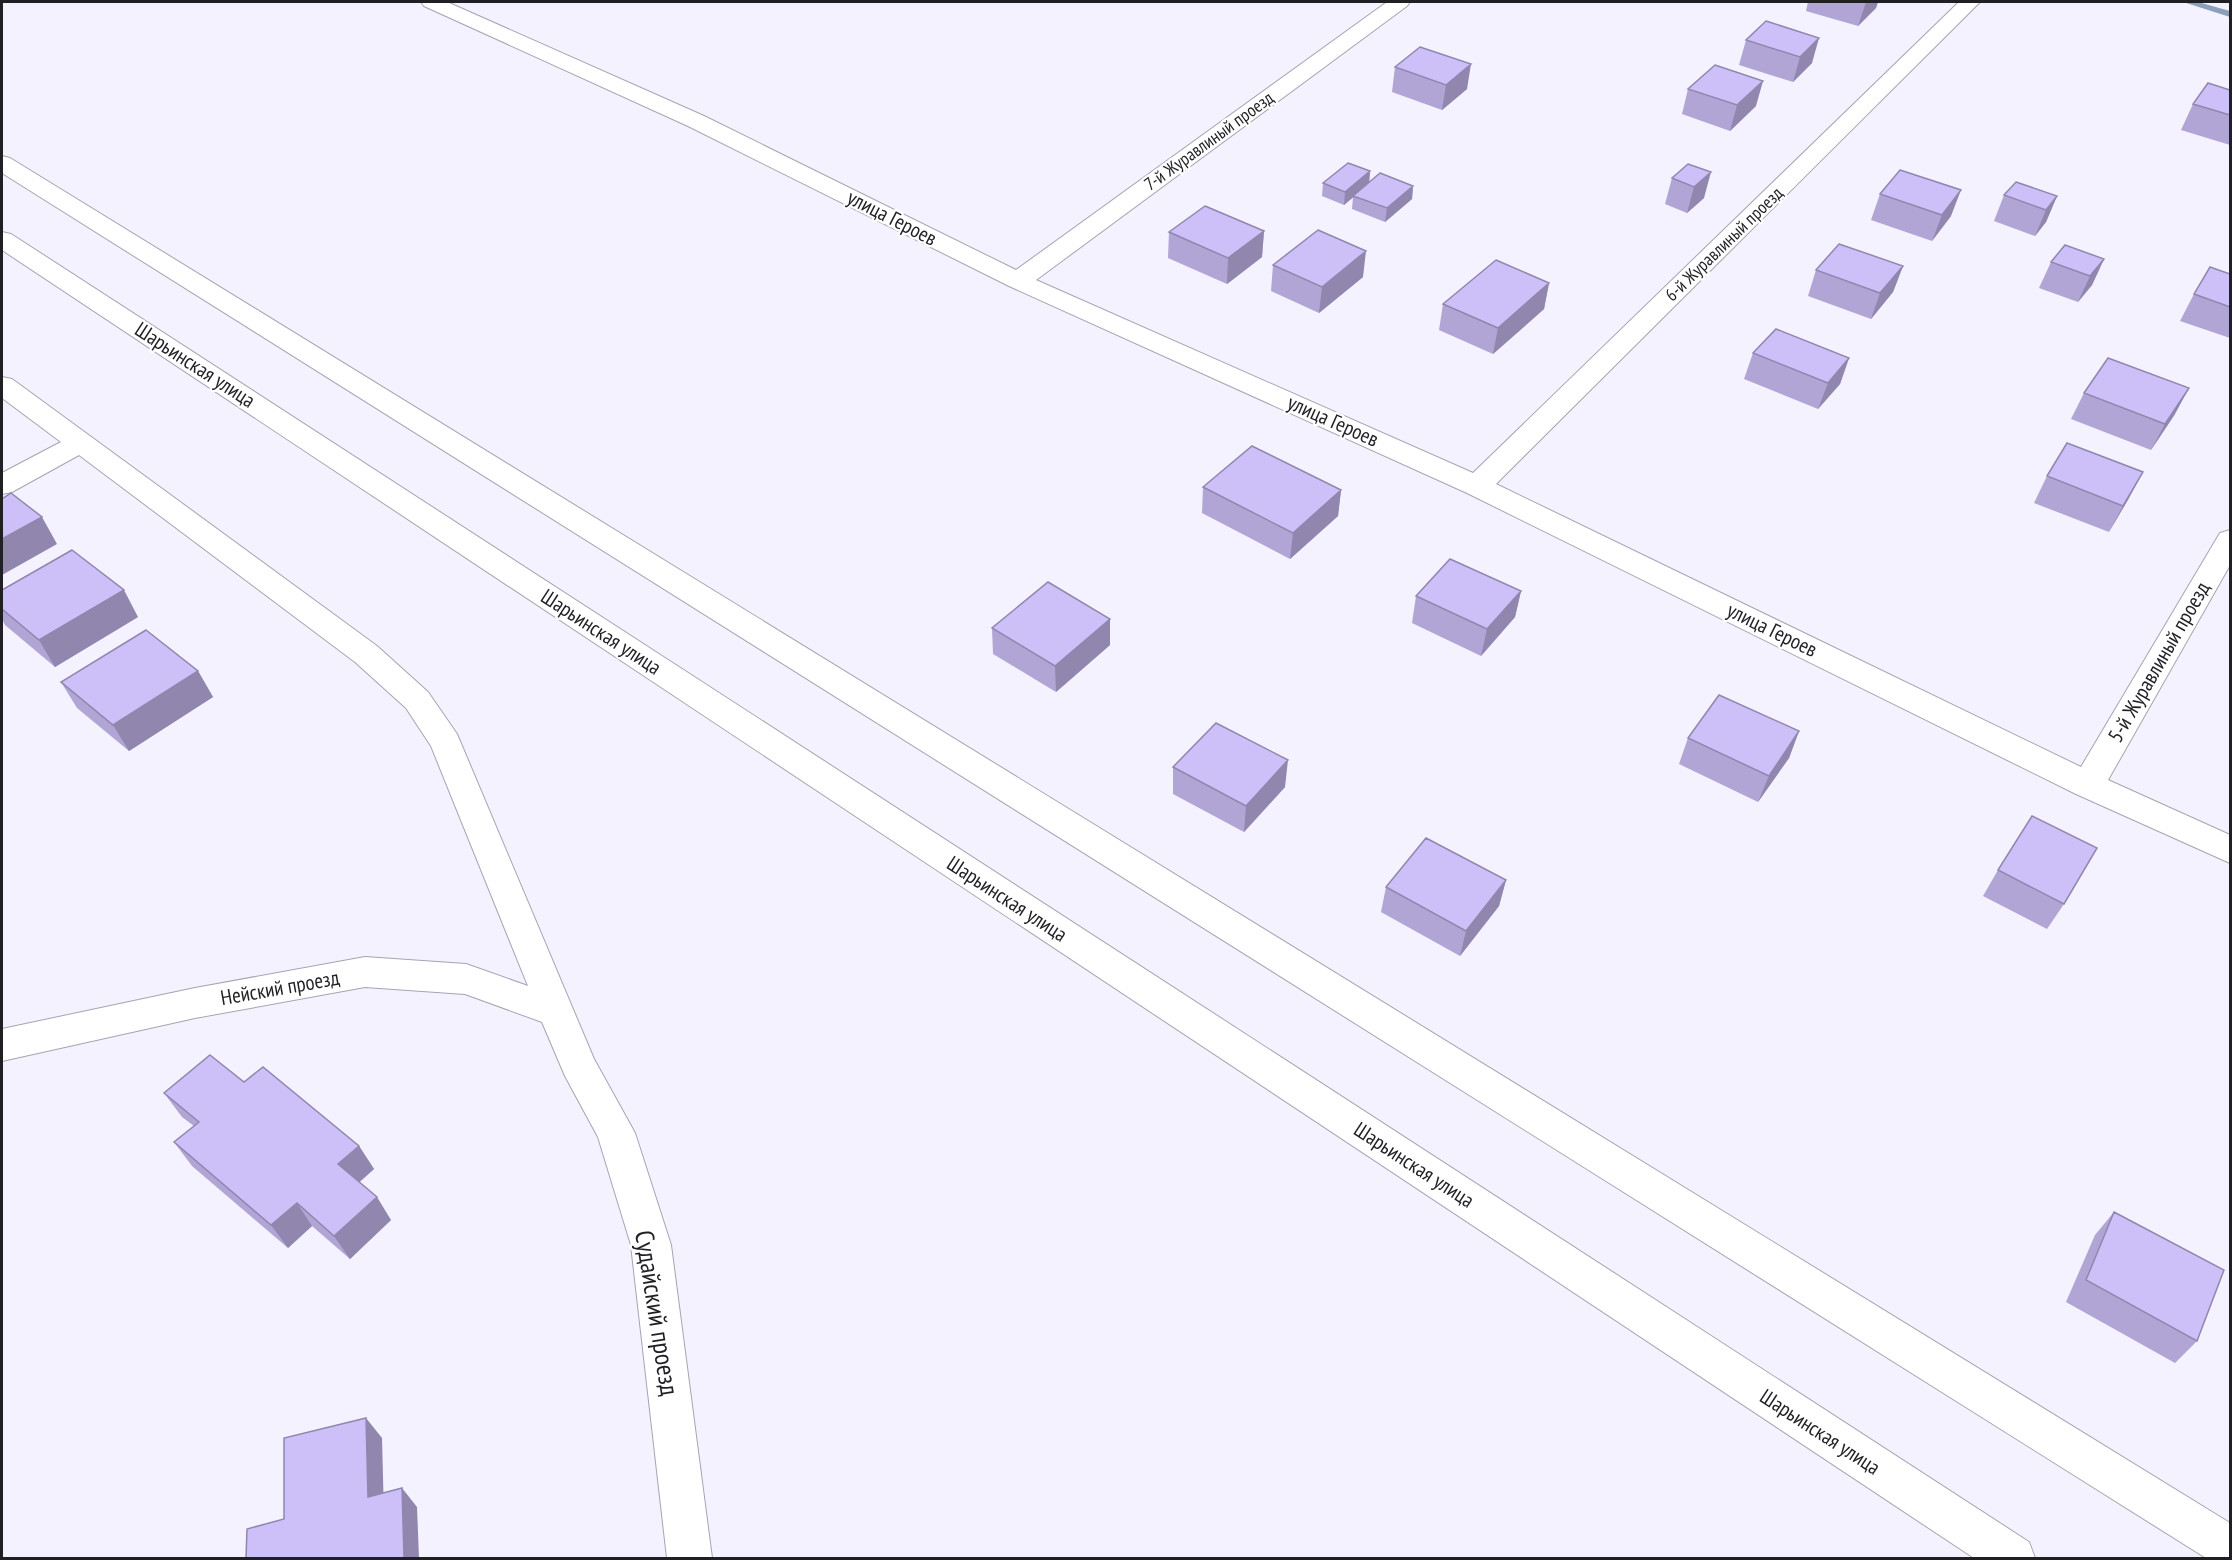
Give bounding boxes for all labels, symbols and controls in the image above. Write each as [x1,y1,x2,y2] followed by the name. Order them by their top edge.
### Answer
[1140,86,1278,195] street label: 7-й Журавлиный проезд
[1660,181,1788,306] street label: 6-й Журавлиный проезд
[843,183,942,252] street label: улица Героев
[130,316,260,413] street label: Шарьинская улица
[1283,388,1383,453] street label: улица Героев
[2102,577,2216,747] street label: 5-й Журавлиный проезд
[536,583,666,680] street label: Шарьинская улица
[1723,596,1822,663] street label: улица Героев
[942,850,1072,947] street label: Шарьинская улица
[218,964,341,1011] street label: Нейский проезд
[1349,1116,1479,1213] street label: Шарьинская улица
[628,1228,687,1398] street label: Судайский проезд
[1755,1383,1885,1480] street label: Шарьинская улица

